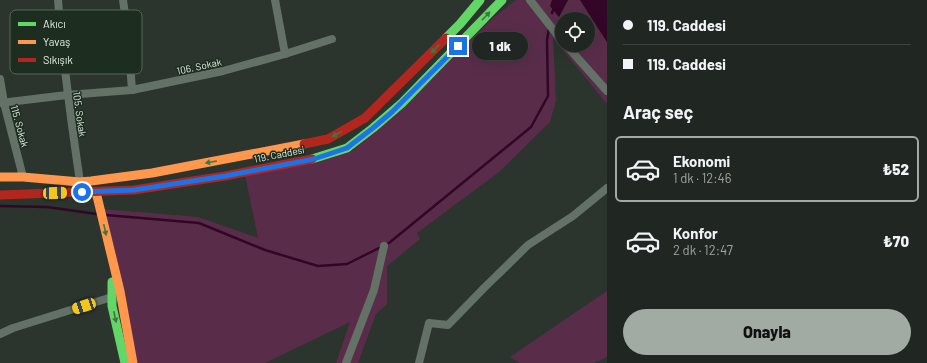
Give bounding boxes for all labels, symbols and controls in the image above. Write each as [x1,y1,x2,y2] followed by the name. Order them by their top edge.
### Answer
[10,10,142,74] legend
[481,11,491,21] one-way arrow
[555,12,595,52] map controls
[555,12,595,52] button: locate
[647,16,726,34] text: 119. Caddesi
[43,17,66,30] text: Akıcı
[472,32,528,60] callout: 1 dk
[43,35,70,48] text: Yavaş
[449,37,467,55] route end
[489,38,511,54] text: 1 dk
[430,44,440,54] one-way arrow
[43,53,73,66] text: Sıkışık
[176,55,222,77] street label: 106. Sokak
[647,55,726,73] text: 119. Caddesi
[71,91,89,137] street label: 105. Sokak
[623,101,693,123] text: Araç seç
[9,104,31,148] street label: 115. Sokak
[331,131,343,137] one-way arrow
[253,143,305,165] street label: 119. Caddesi
[625,151,661,187] icon: car
[673,152,730,170] text: Ekonomi
[205,159,217,165] one-way arrow
[882,160,909,178] text: ₺52
[673,170,731,186] text: 1 dk · 12:46
[73,183,91,201] route start
[43,187,67,199] car
[102,223,108,236] one-way arrow
[625,223,661,259] icon: car
[673,224,718,242] text: Konfor
[883,232,909,250] text: ₺70
[673,242,733,258] text: 2 dk · 12:47
[71,297,97,315] car
[623,309,911,355] button: Onayla
[112,311,118,324] one-way arrow

